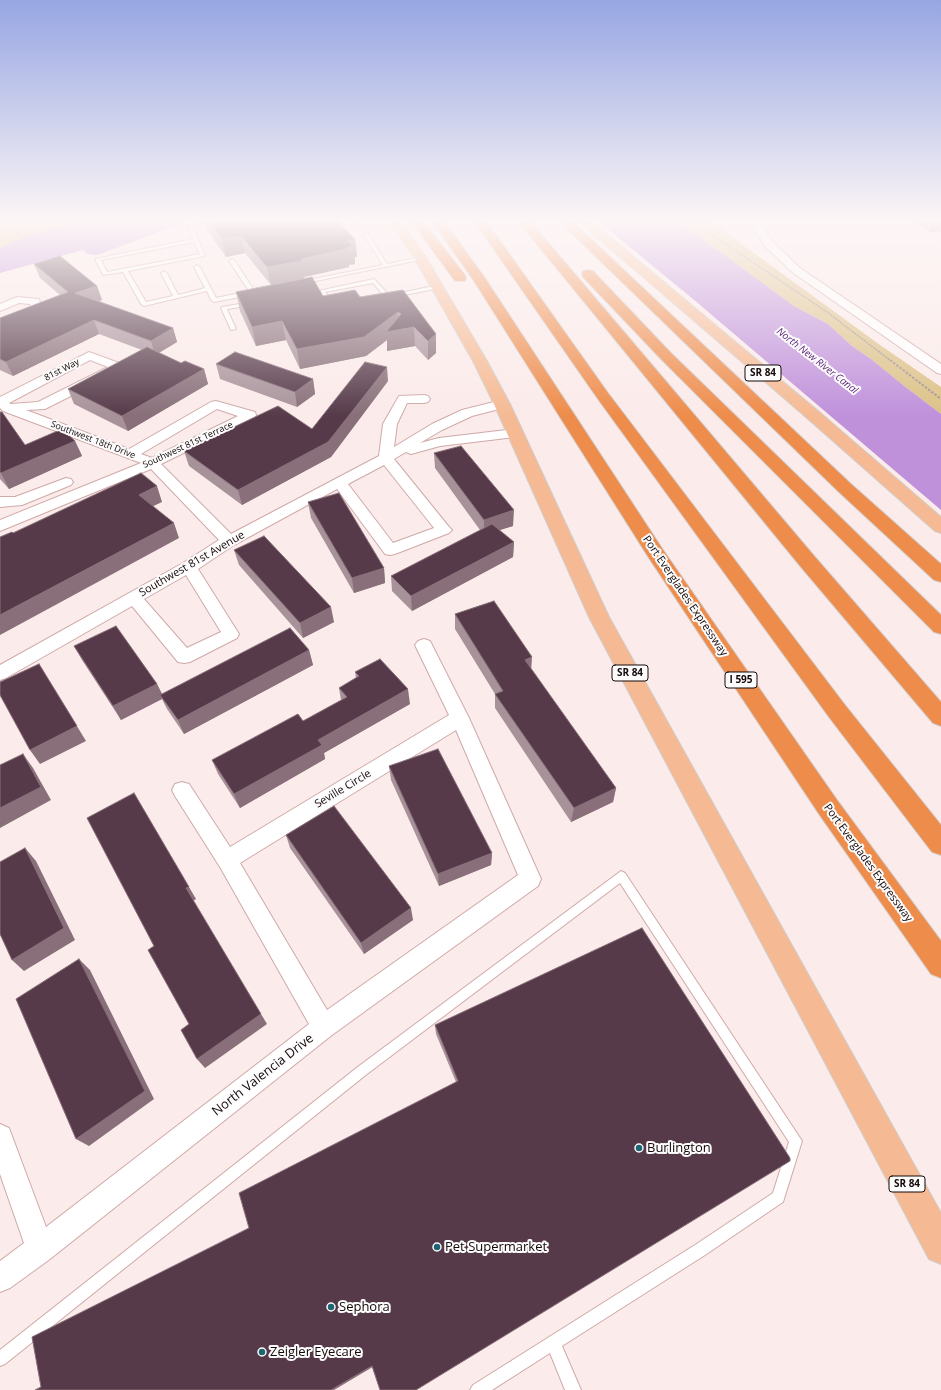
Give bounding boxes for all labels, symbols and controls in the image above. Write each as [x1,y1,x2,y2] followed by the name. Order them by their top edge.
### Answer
[774,326,860,396] water label: North New River Canal
[43,357,81,383] street label: 81st Way
[745,365,781,381] road number: SR 84
[49,419,137,461] street label: Southwest 18th Drive
[141,419,235,471] street label: Southwest 81st Terrace
[137,528,247,600] street label: Southwest 81st Avenue
[640,533,730,659] street label: Port Everglades Expressway
[612,665,648,681] road number: SR 84
[725,672,757,688] road number: I 595
[312,767,374,811] street label: Seville Circle
[821,801,915,925] street label: Port Everglades Expressway
[209,1031,317,1119] street label: North Valencia Drive
[647,1140,711,1156] place label: Burlington
[634,1143,644,1153] marker: Burlington
[889,1176,925,1192] road number: SR 84
[445,1239,547,1255] place label: Pet Supermarket
[432,1242,442,1252] marker: Pet Supermarket
[339,1299,390,1315] place label: Sephora
[326,1302,336,1312] marker: Sephora
[270,1344,361,1360] place label: Zeigler Eyecare
[257,1347,267,1357] marker: Zeigler Eyecare

